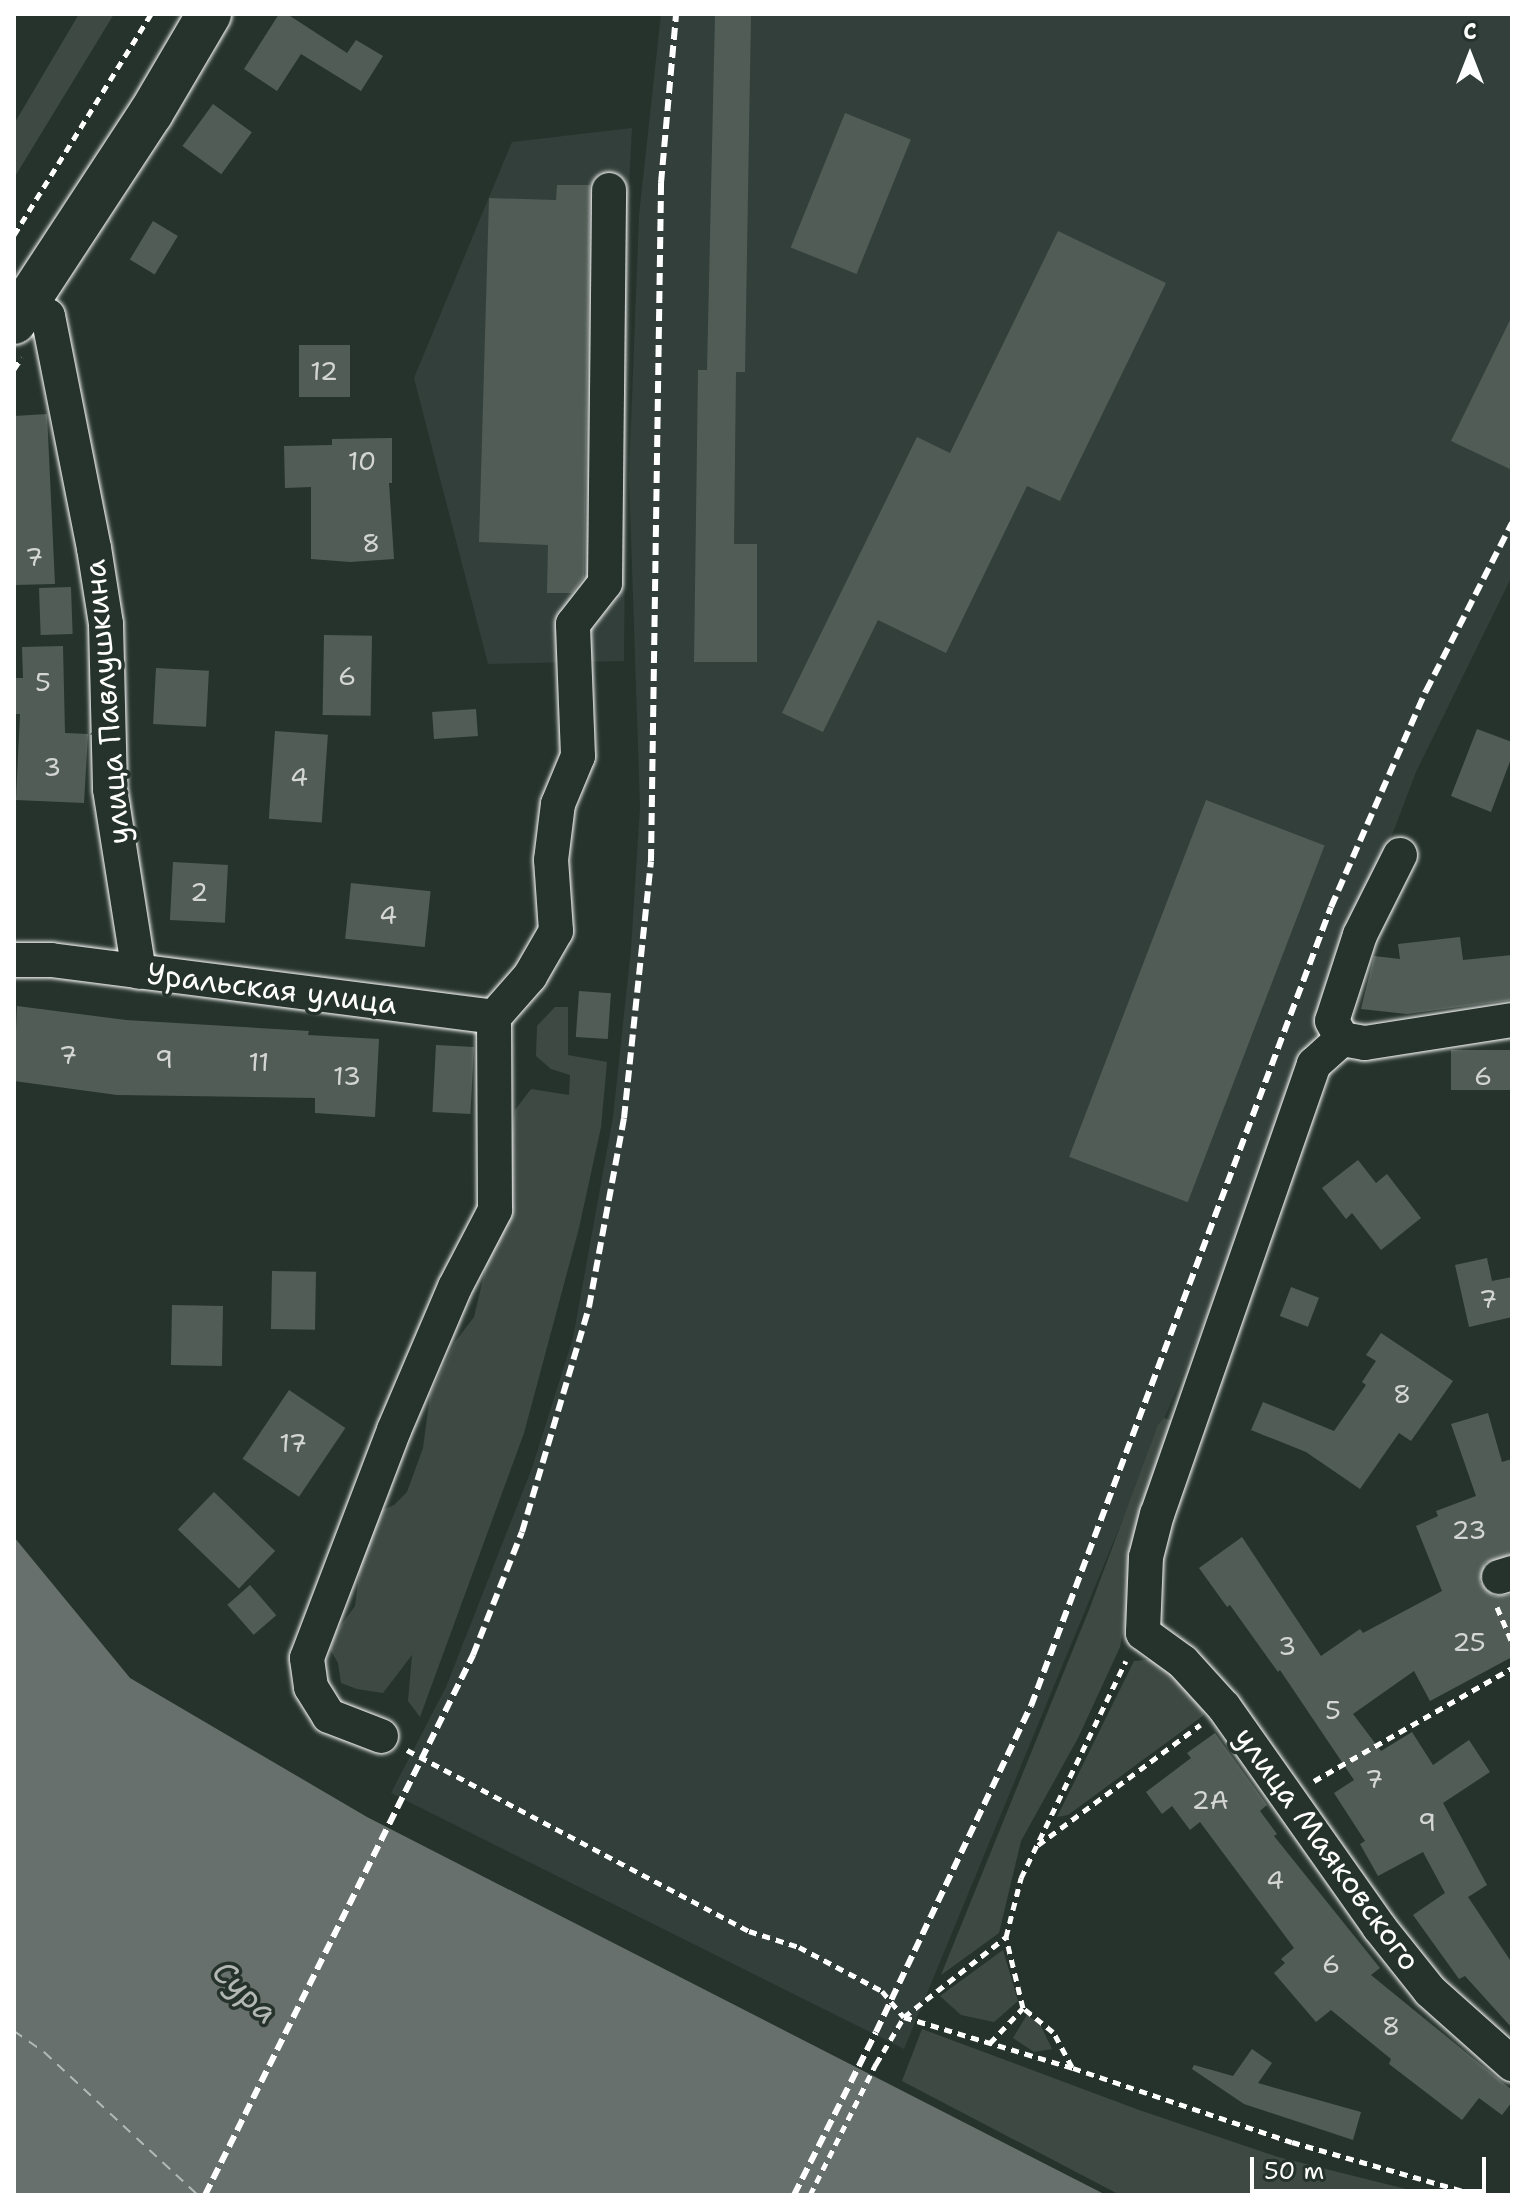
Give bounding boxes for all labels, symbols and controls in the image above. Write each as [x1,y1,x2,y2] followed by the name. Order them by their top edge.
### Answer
[1430,16,1510,96] north arrow
[1463,17,1477,46] text: С
[310,355,338,387] house number: 12
[348,445,376,477] house number: 10
[362,527,380,559] house number: 8
[25,541,43,573] house number: 7
[77,558,137,846] street label: улица Павлушкина
[338,660,356,692] house number: 6
[35,666,51,698] house number: 5
[43,751,61,783] house number: 3
[290,761,308,793] house number: 4
[190,876,208,908] house number: 2
[379,899,397,931] house number: 4
[145,956,399,1022] street label: Уральская улица
[59,1039,77,1071] house number: 7
[155,1043,173,1075] house number: 9
[249,1046,269,1078] house number: 11
[333,1060,361,1092] house number: 13
[1474,1060,1492,1092] house number: 6
[1479,1283,1497,1315] house number: 7
[1393,1378,1411,1410] house number: 8
[279,1427,307,1459] house number: 17
[1451,1514,1487,1546] house number: 23
[1452,1626,1486,1658] house number: 25
[1278,1630,1296,1662] house number: 3
[1325,1694,1341,1726] house number: 5
[1226,1720,1428,1978] street label: улица Маяковского
[1365,1763,1383,1795] house number: 7
[1191,1784,1229,1816] house number: 2А
[1418,1806,1436,1838] house number: 9
[1266,1864,1284,1896] house number: 4
[1322,1948,1340,1980] house number: 6
[204,1952,286,2032] water label: Сура
[1382,2010,1400,2042] house number: 8
[1254,2141,1490,2191] scale bar
[1264,2155,1324,2187] text: 50 m

